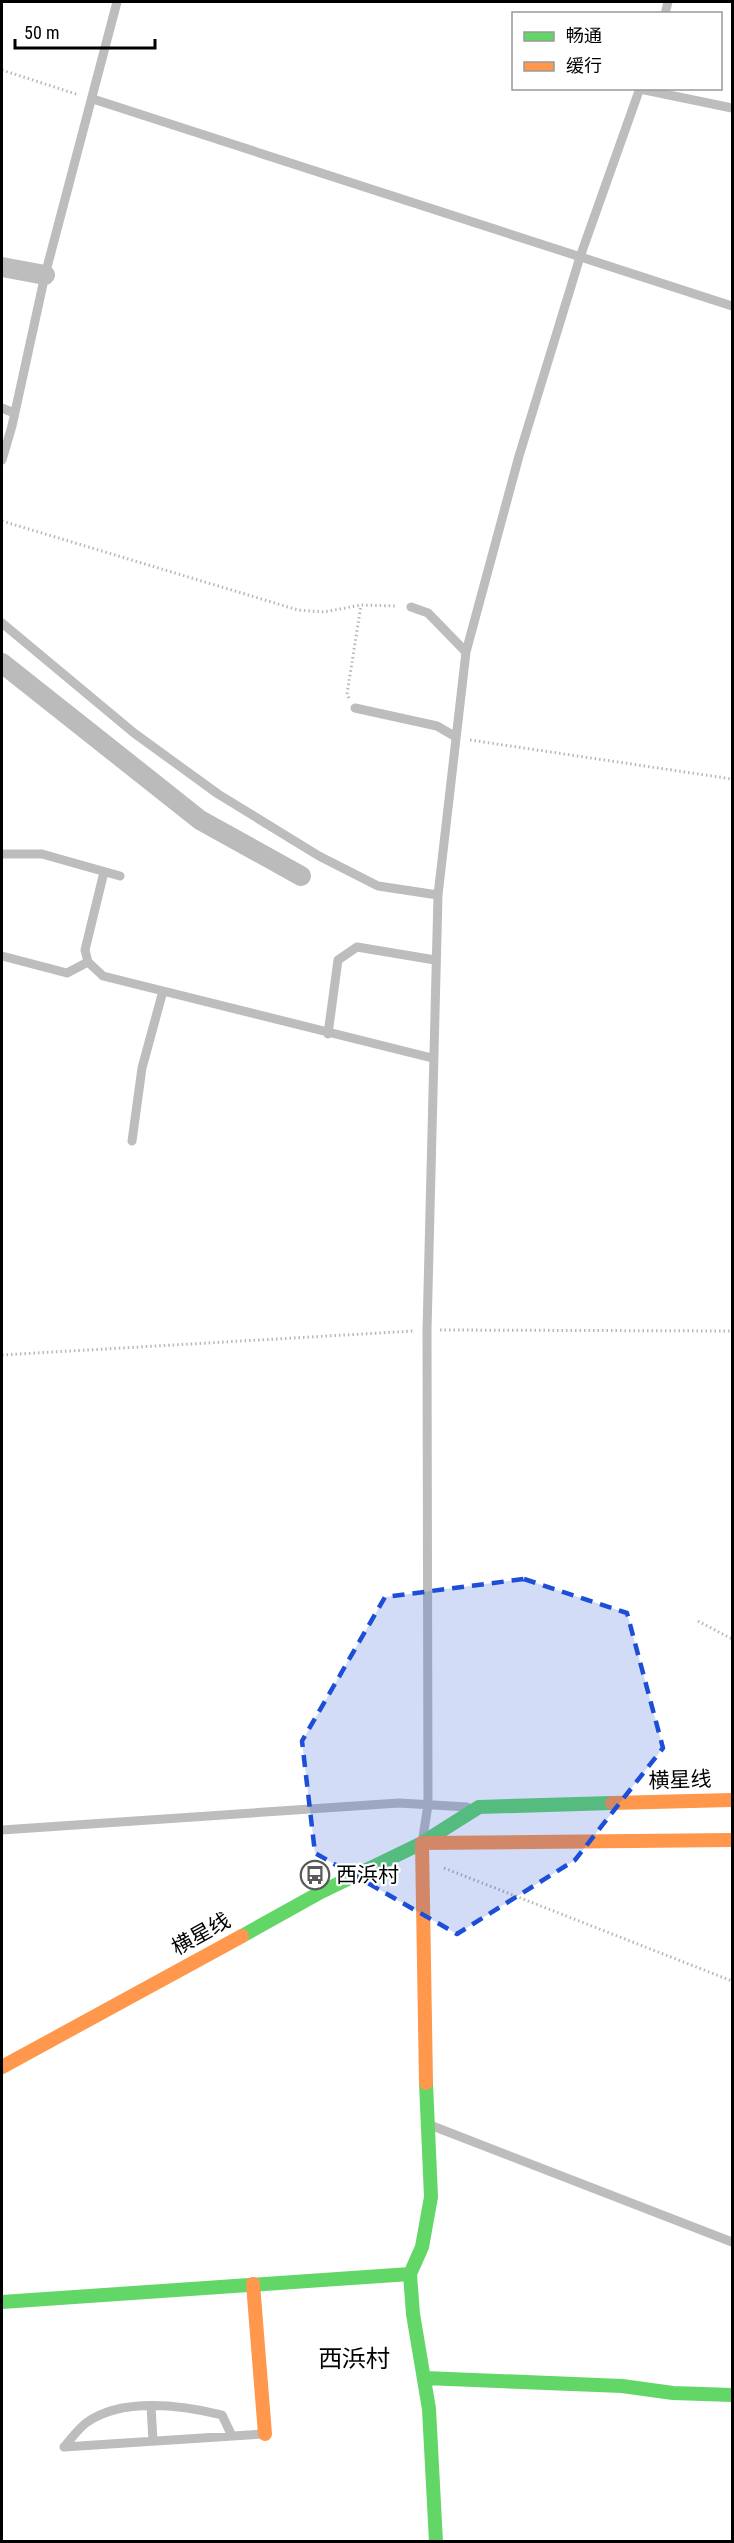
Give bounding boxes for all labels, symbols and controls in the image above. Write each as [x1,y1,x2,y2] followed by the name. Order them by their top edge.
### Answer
[15,12,154,50] scale bar
[512,12,722,90] legend
[24,22,59,43] text: 50 m
[566,25,602,46] text: 畅通
[566,55,602,76] text: 缓行
[648,1767,712,1793] street label: 横星线
[299,1859,331,1891] bus stop icon: 西浜村
[336,1863,399,1887] place label: 西浜村
[168,1908,234,1960] street label: 横星线
[318,2345,390,2373] district label: 西浜村

